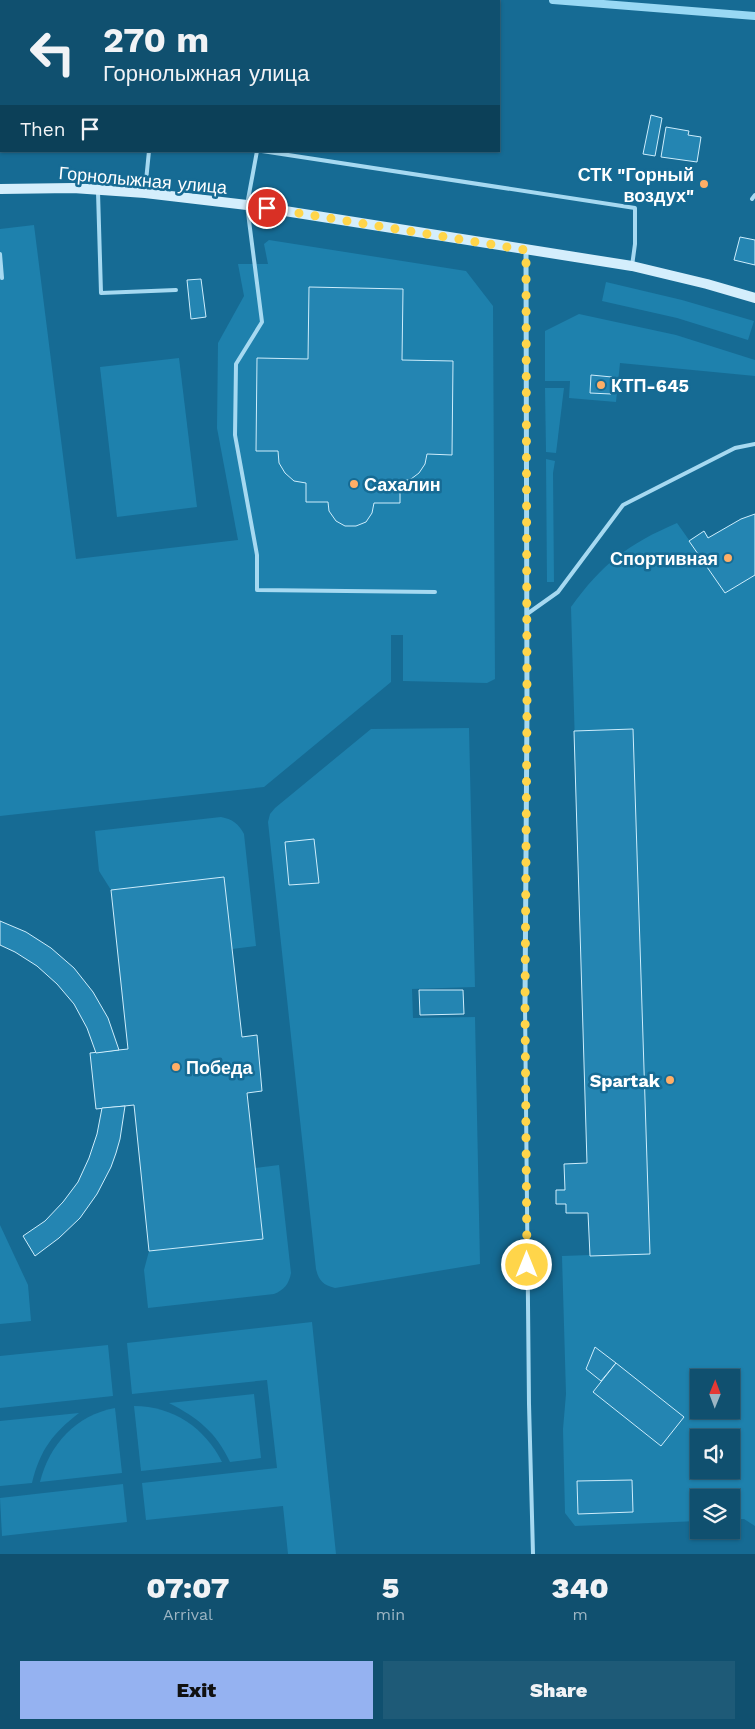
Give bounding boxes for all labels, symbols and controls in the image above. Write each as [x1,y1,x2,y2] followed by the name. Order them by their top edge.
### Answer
[103,19,209,61] text: 270 m
[20,20,85,85] icon: left
[103,61,309,86] text: Горнолыжная улица
[76,115,104,143] icon: arrive
[20,118,66,141] text: Then
[58,162,229,198] street label: Горнолыжная улица
[578,164,694,206] place label: СТК "Горный воздух"
[698,178,710,190] marker: СТК "Горный воздух"
[246,187,288,229] pin
[253,194,281,222] icon: arrive
[611,375,689,396] place label: КТП-645
[595,379,607,391] marker: КТП-645
[364,474,441,495] place label: Сахалин
[348,478,360,490] marker: Сахалин
[610,548,718,569] place label: Спортивная
[722,552,734,564] marker: Спортивная
[186,1057,253,1078] place label: Победа
[170,1061,182,1073] marker: Победа
[590,1070,661,1091] place label: Spartak
[664,1074,676,1086] marker: Spartak
[500,1238,552,1290] position arrow
[690,1369,740,1419] north arrow
[690,1369,740,1539] map controls
[690,1429,740,1479] button: sound
[690,1489,740,1539] button: layers
[146,1570,230,1605] text: 07:07
[382,1570,399,1605] text: 5
[551,1570,609,1605] text: 340
[163,1605,213,1624] text: Arrival
[376,1605,405,1624] text: min
[572,1605,588,1624] text: m
[20,1661,373,1719] button: Exit
[383,1661,735,1719] button: Share

